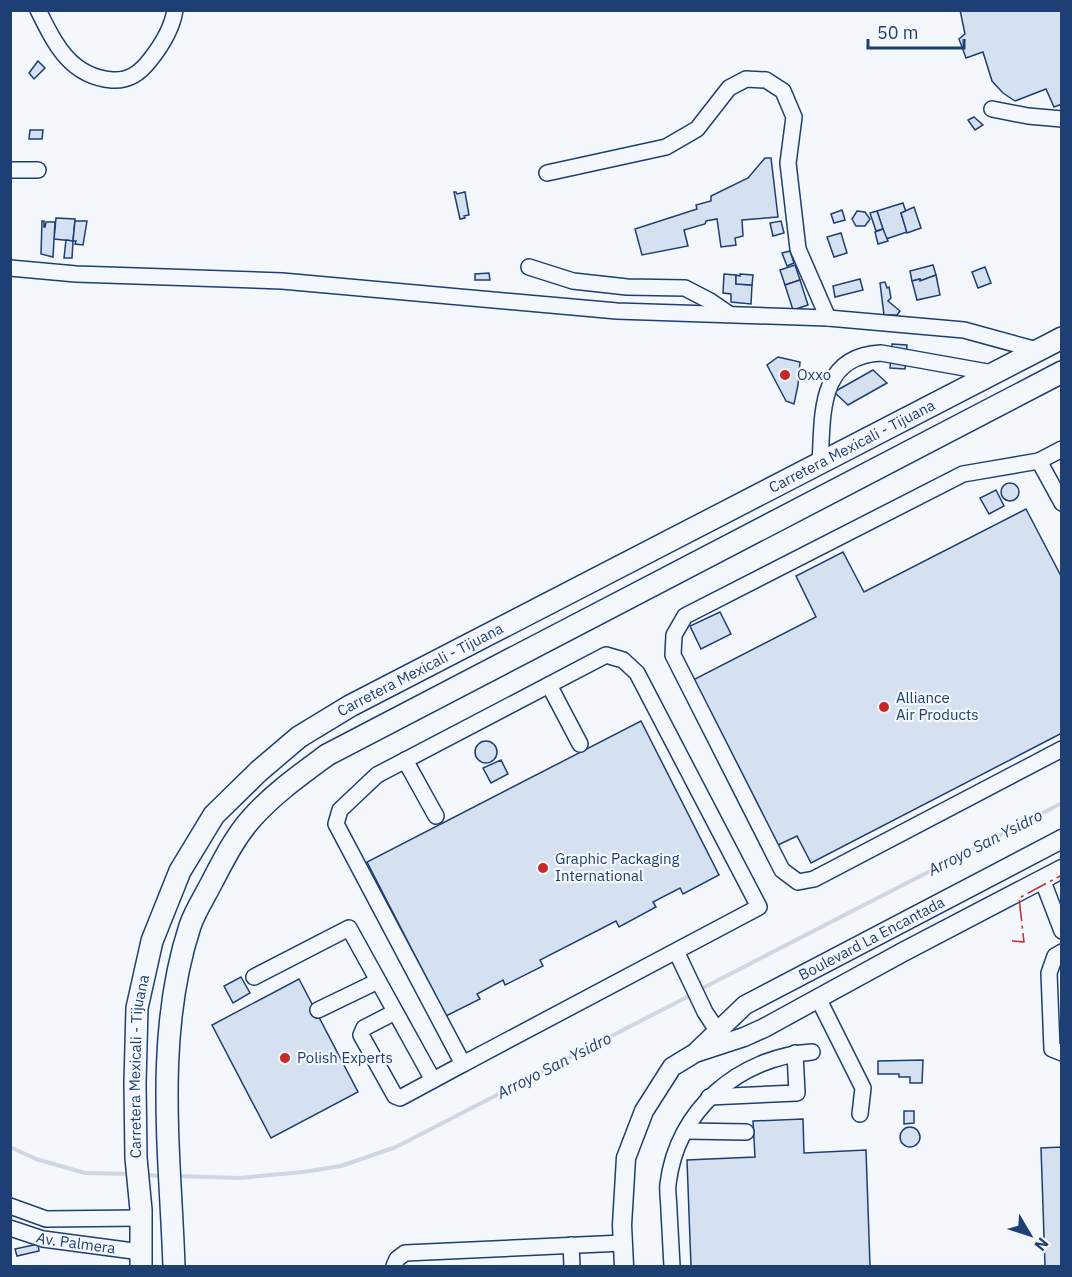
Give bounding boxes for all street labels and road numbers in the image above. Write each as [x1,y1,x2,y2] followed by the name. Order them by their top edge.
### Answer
[765,395,938,497] street label: Carretera Mexicali - Tijuana
[334,618,506,721] street label: Carretera Mexicali - Tijuana
[795,892,948,984] street label: Boulevard La Encantada
[125,973,153,1159] street label: Carretera Mexicali - Tijuana
[34,1227,117,1258] street label: Av. Palmera

